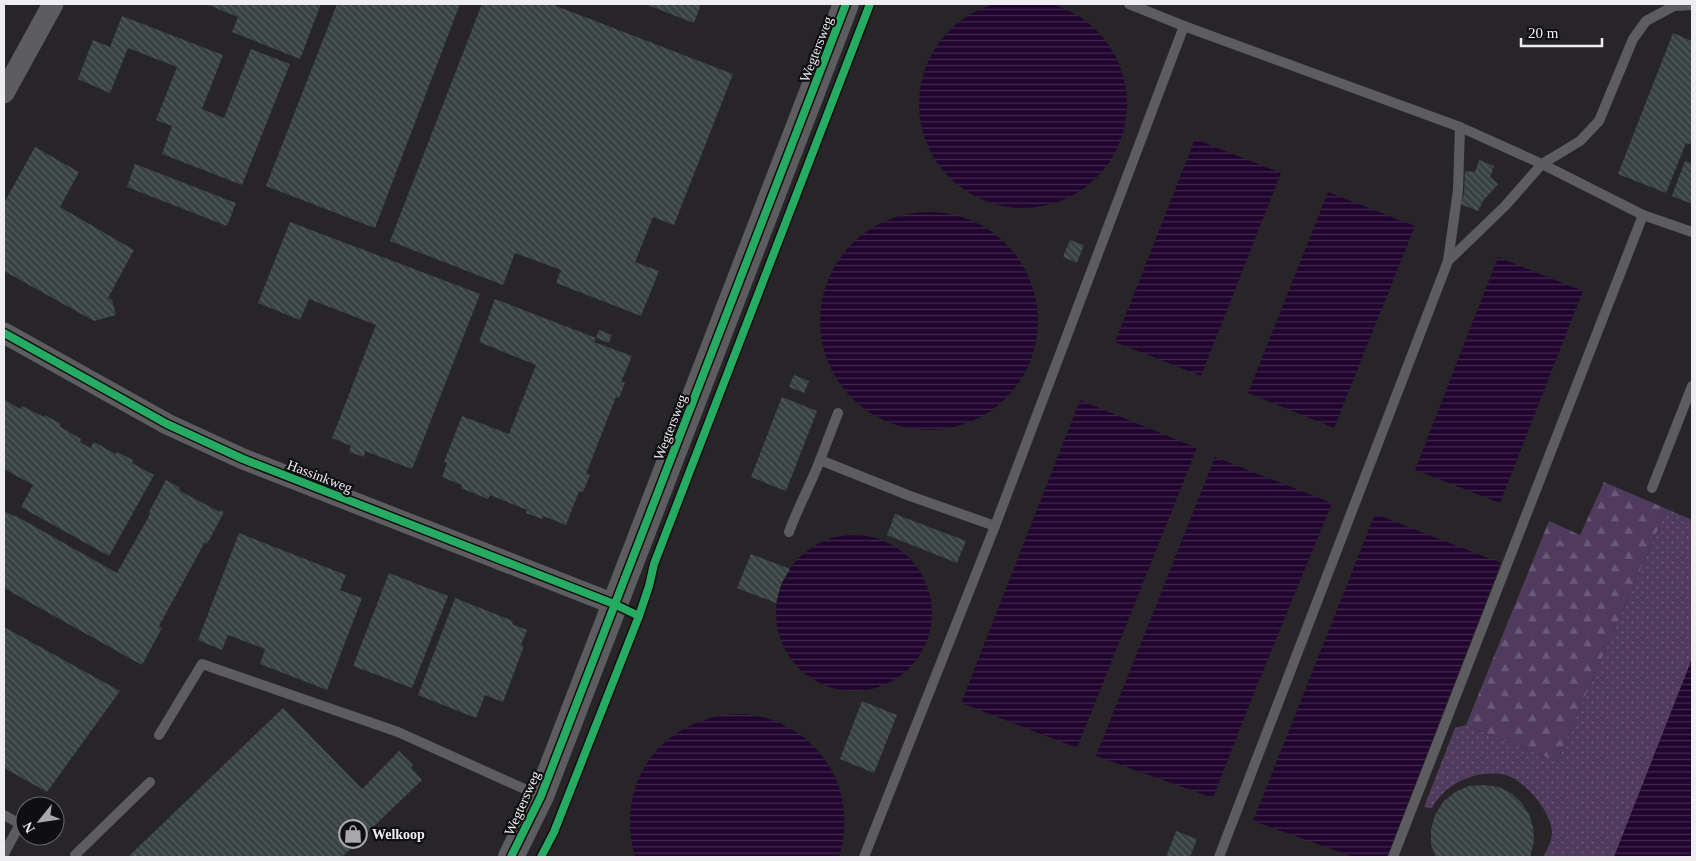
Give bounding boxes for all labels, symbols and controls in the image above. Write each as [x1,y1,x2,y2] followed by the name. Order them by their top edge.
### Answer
[797,14,836,84] street label: Wegtersweg
[1521,15,1602,47] scale bar
[1528,25,1559,41] text: 20 m
[651,392,690,462] street label: Wegtersweg
[285,457,354,496] street label: Hassinkweg
[502,769,543,838] street label: Wegtersweg
[15,796,65,846] north arrow
[20,819,38,835] text: N
[338,819,368,849] shop icon: Welkoop
[372,827,425,842] place label: Welkoop

